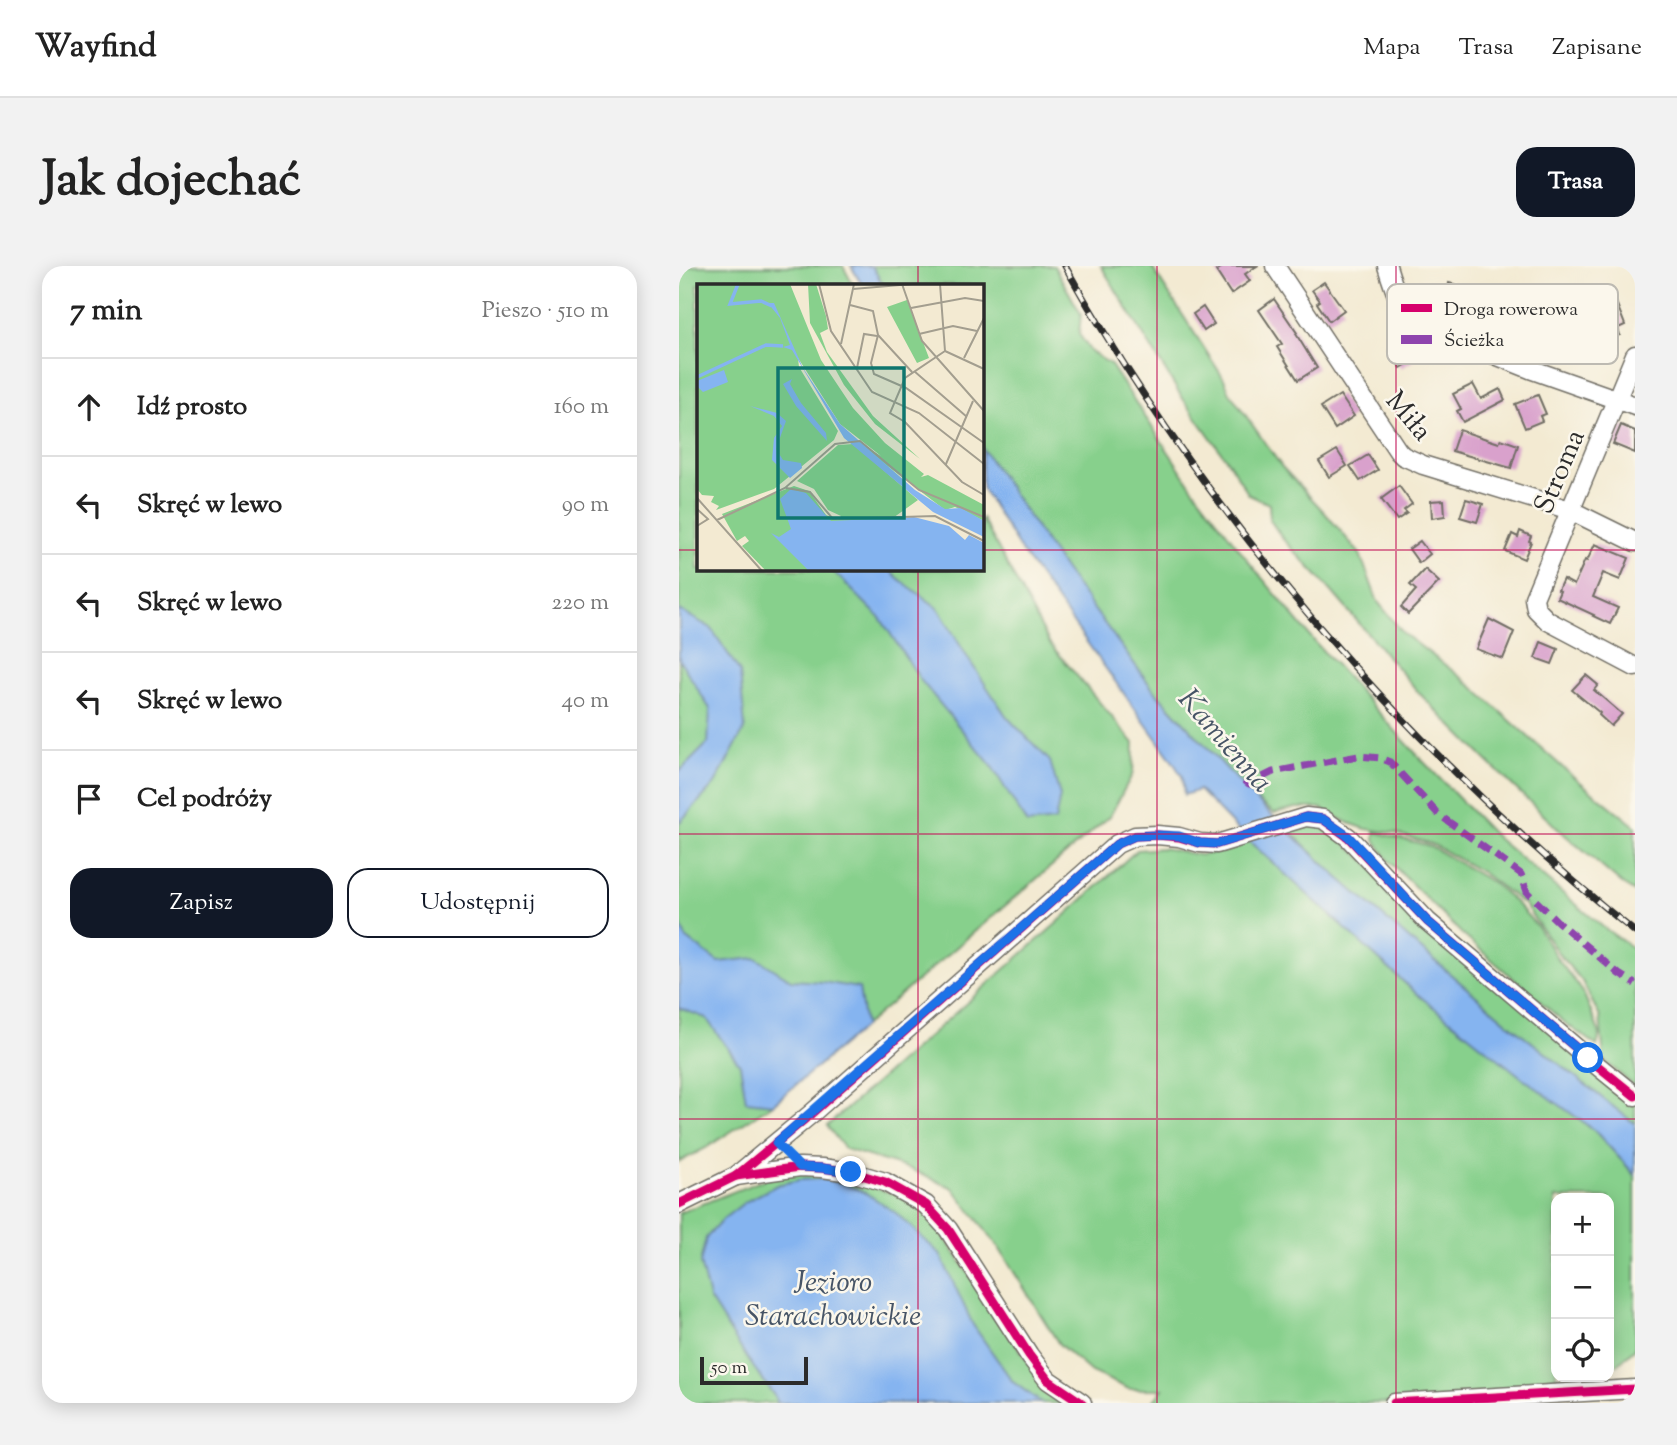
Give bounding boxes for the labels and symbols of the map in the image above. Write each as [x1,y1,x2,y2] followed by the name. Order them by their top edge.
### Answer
[697,284,983,570] inset map
[1387,284,1618,364] legend
[1444,297,1578,324] text: Droga rowerowa
[1444,328,1505,355] text: Ścieżka
[1375,383,1441,451] street label: Miła
[1525,424,1596,521] street label: Stroma
[1167,680,1282,803] water label: Kamienna
[1572,1042,1603,1073] route start
[835,1156,866,1187] route end
[745,1262,921,1339] water label: Jezioro Starachowickie
[700,1354,809,1386] scale bar

